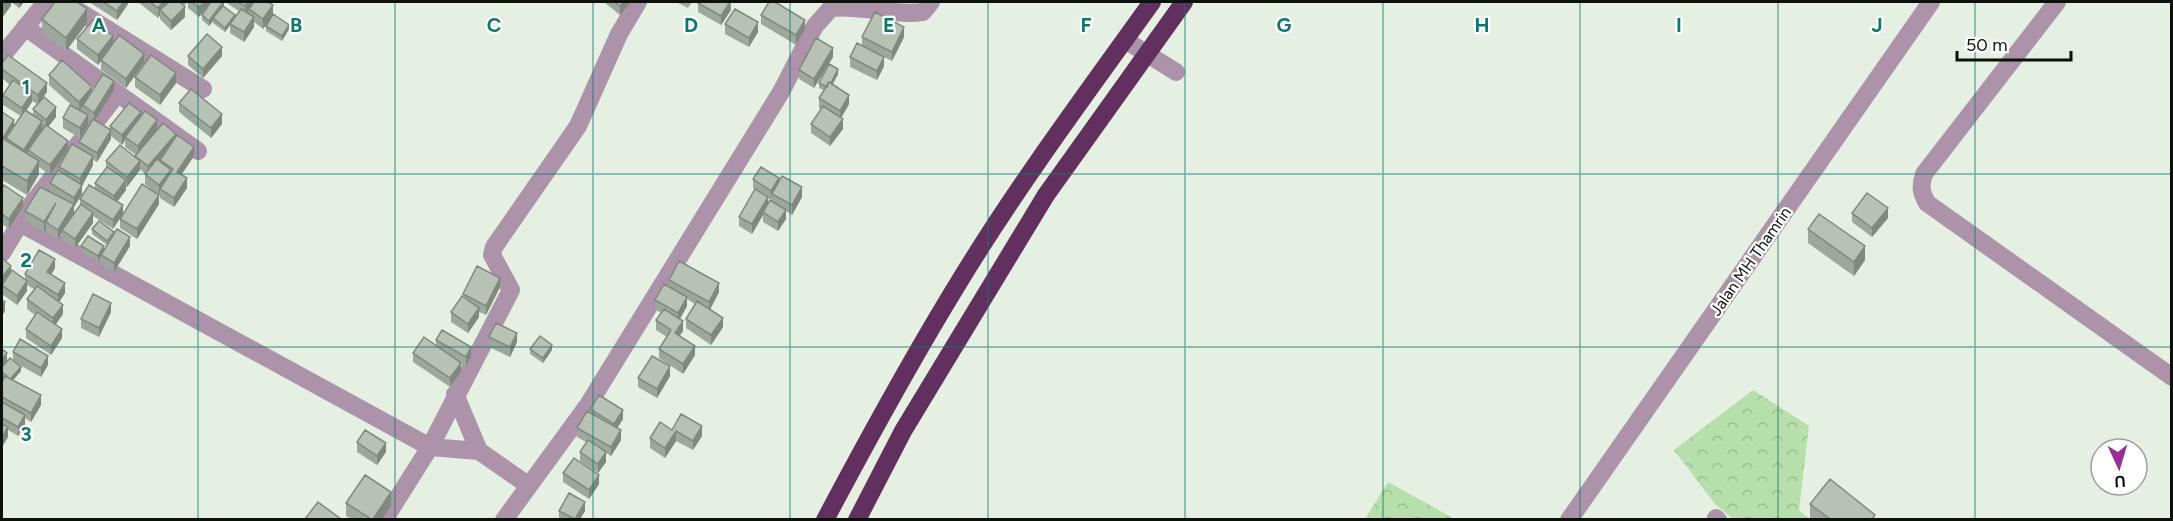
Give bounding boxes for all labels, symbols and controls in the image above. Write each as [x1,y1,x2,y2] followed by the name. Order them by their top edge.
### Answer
[92,13,107,37] text: A
[290,13,302,37] text: B
[487,13,501,37] text: C
[684,13,698,37] text: D
[883,13,895,37] text: E
[1080,13,1092,37] text: F
[1277,13,1292,37] text: G
[1475,13,1490,37] text: H
[1676,13,1682,37] text: I
[1871,13,1883,37] text: J
[1957,24,2071,62] scale bar
[1966,34,2008,56] text: 50 m
[22,75,30,99] text: 1
[1706,203,1795,319] street label: Jalan MH Thamrin
[20,248,32,272] text: 2
[20,422,32,446] text: 3
[2089,437,2149,497] north arrow
[2114,472,2126,491] text: U

